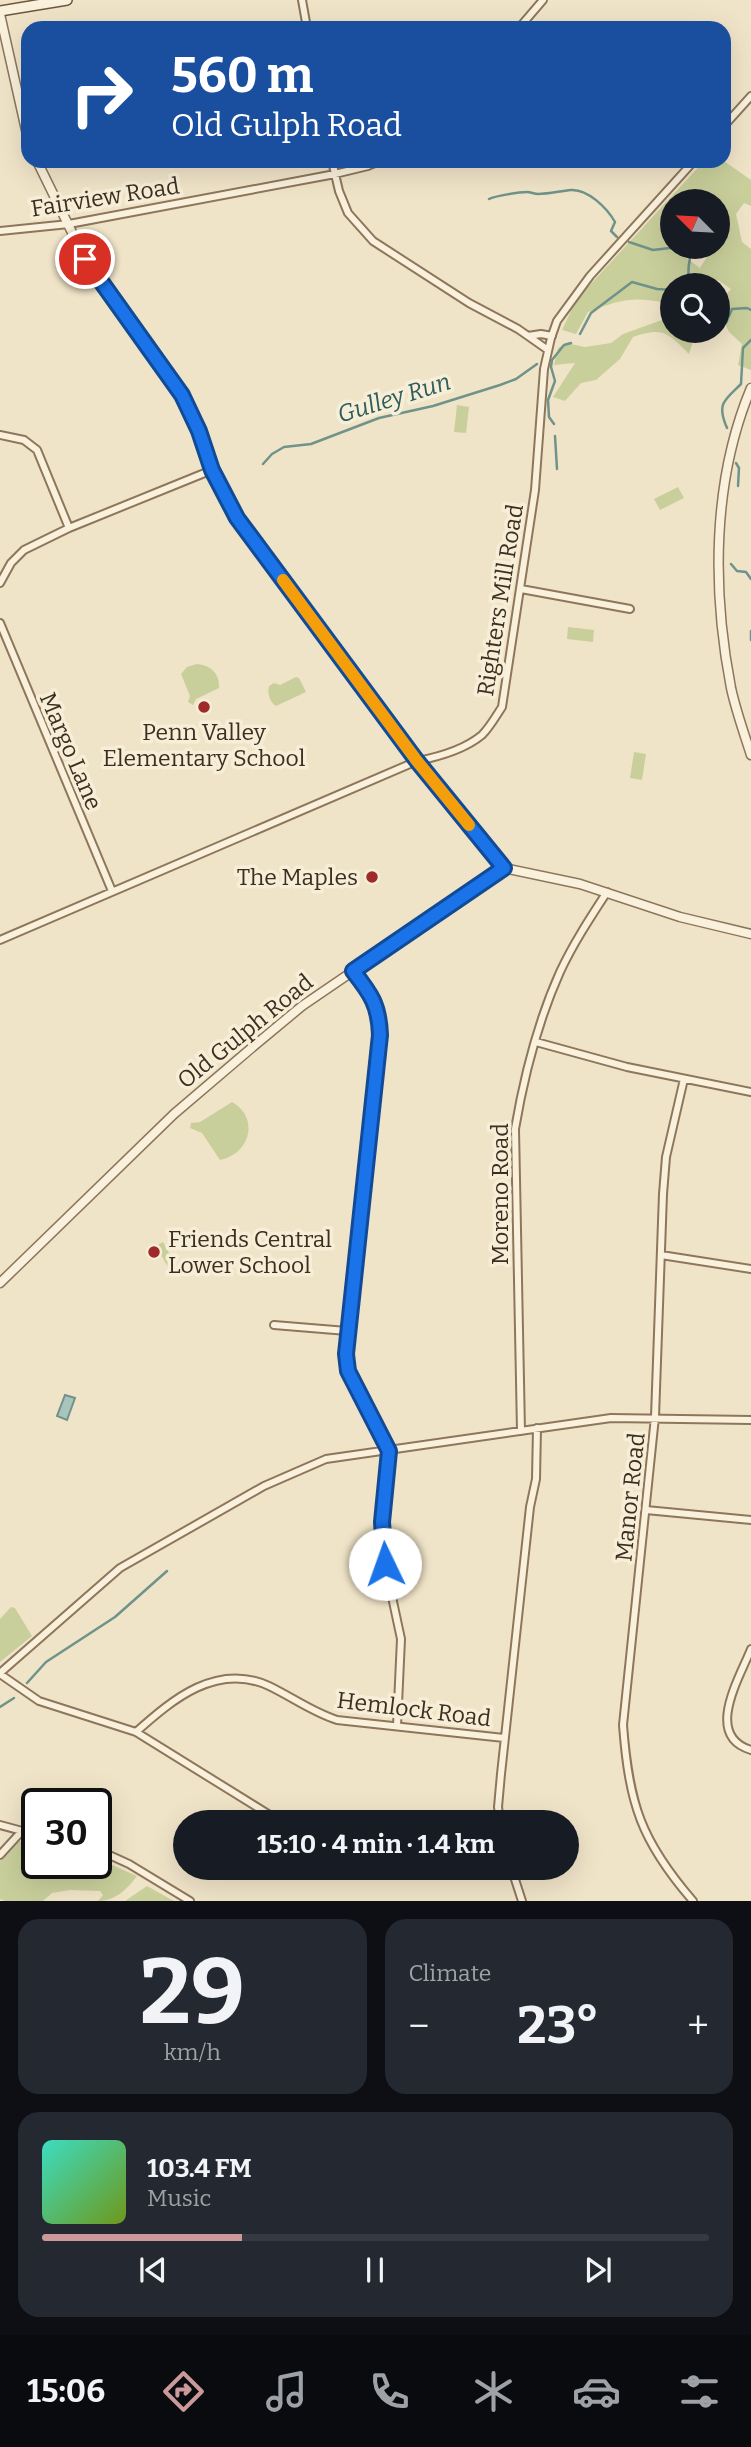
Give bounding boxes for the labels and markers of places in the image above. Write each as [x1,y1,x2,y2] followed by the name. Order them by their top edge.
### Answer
[55,229,115,289] pin
[196,699,212,715] marker: Penn Valley Elementary School
[103,718,306,772] place label: Penn Valley Elementary School
[237,863,358,891] place label: The Maples
[364,869,380,885] marker: The Maples
[168,1225,332,1279] place label: Friends Central Lower School
[146,1244,162,1260] marker: Friends Central Lower School

